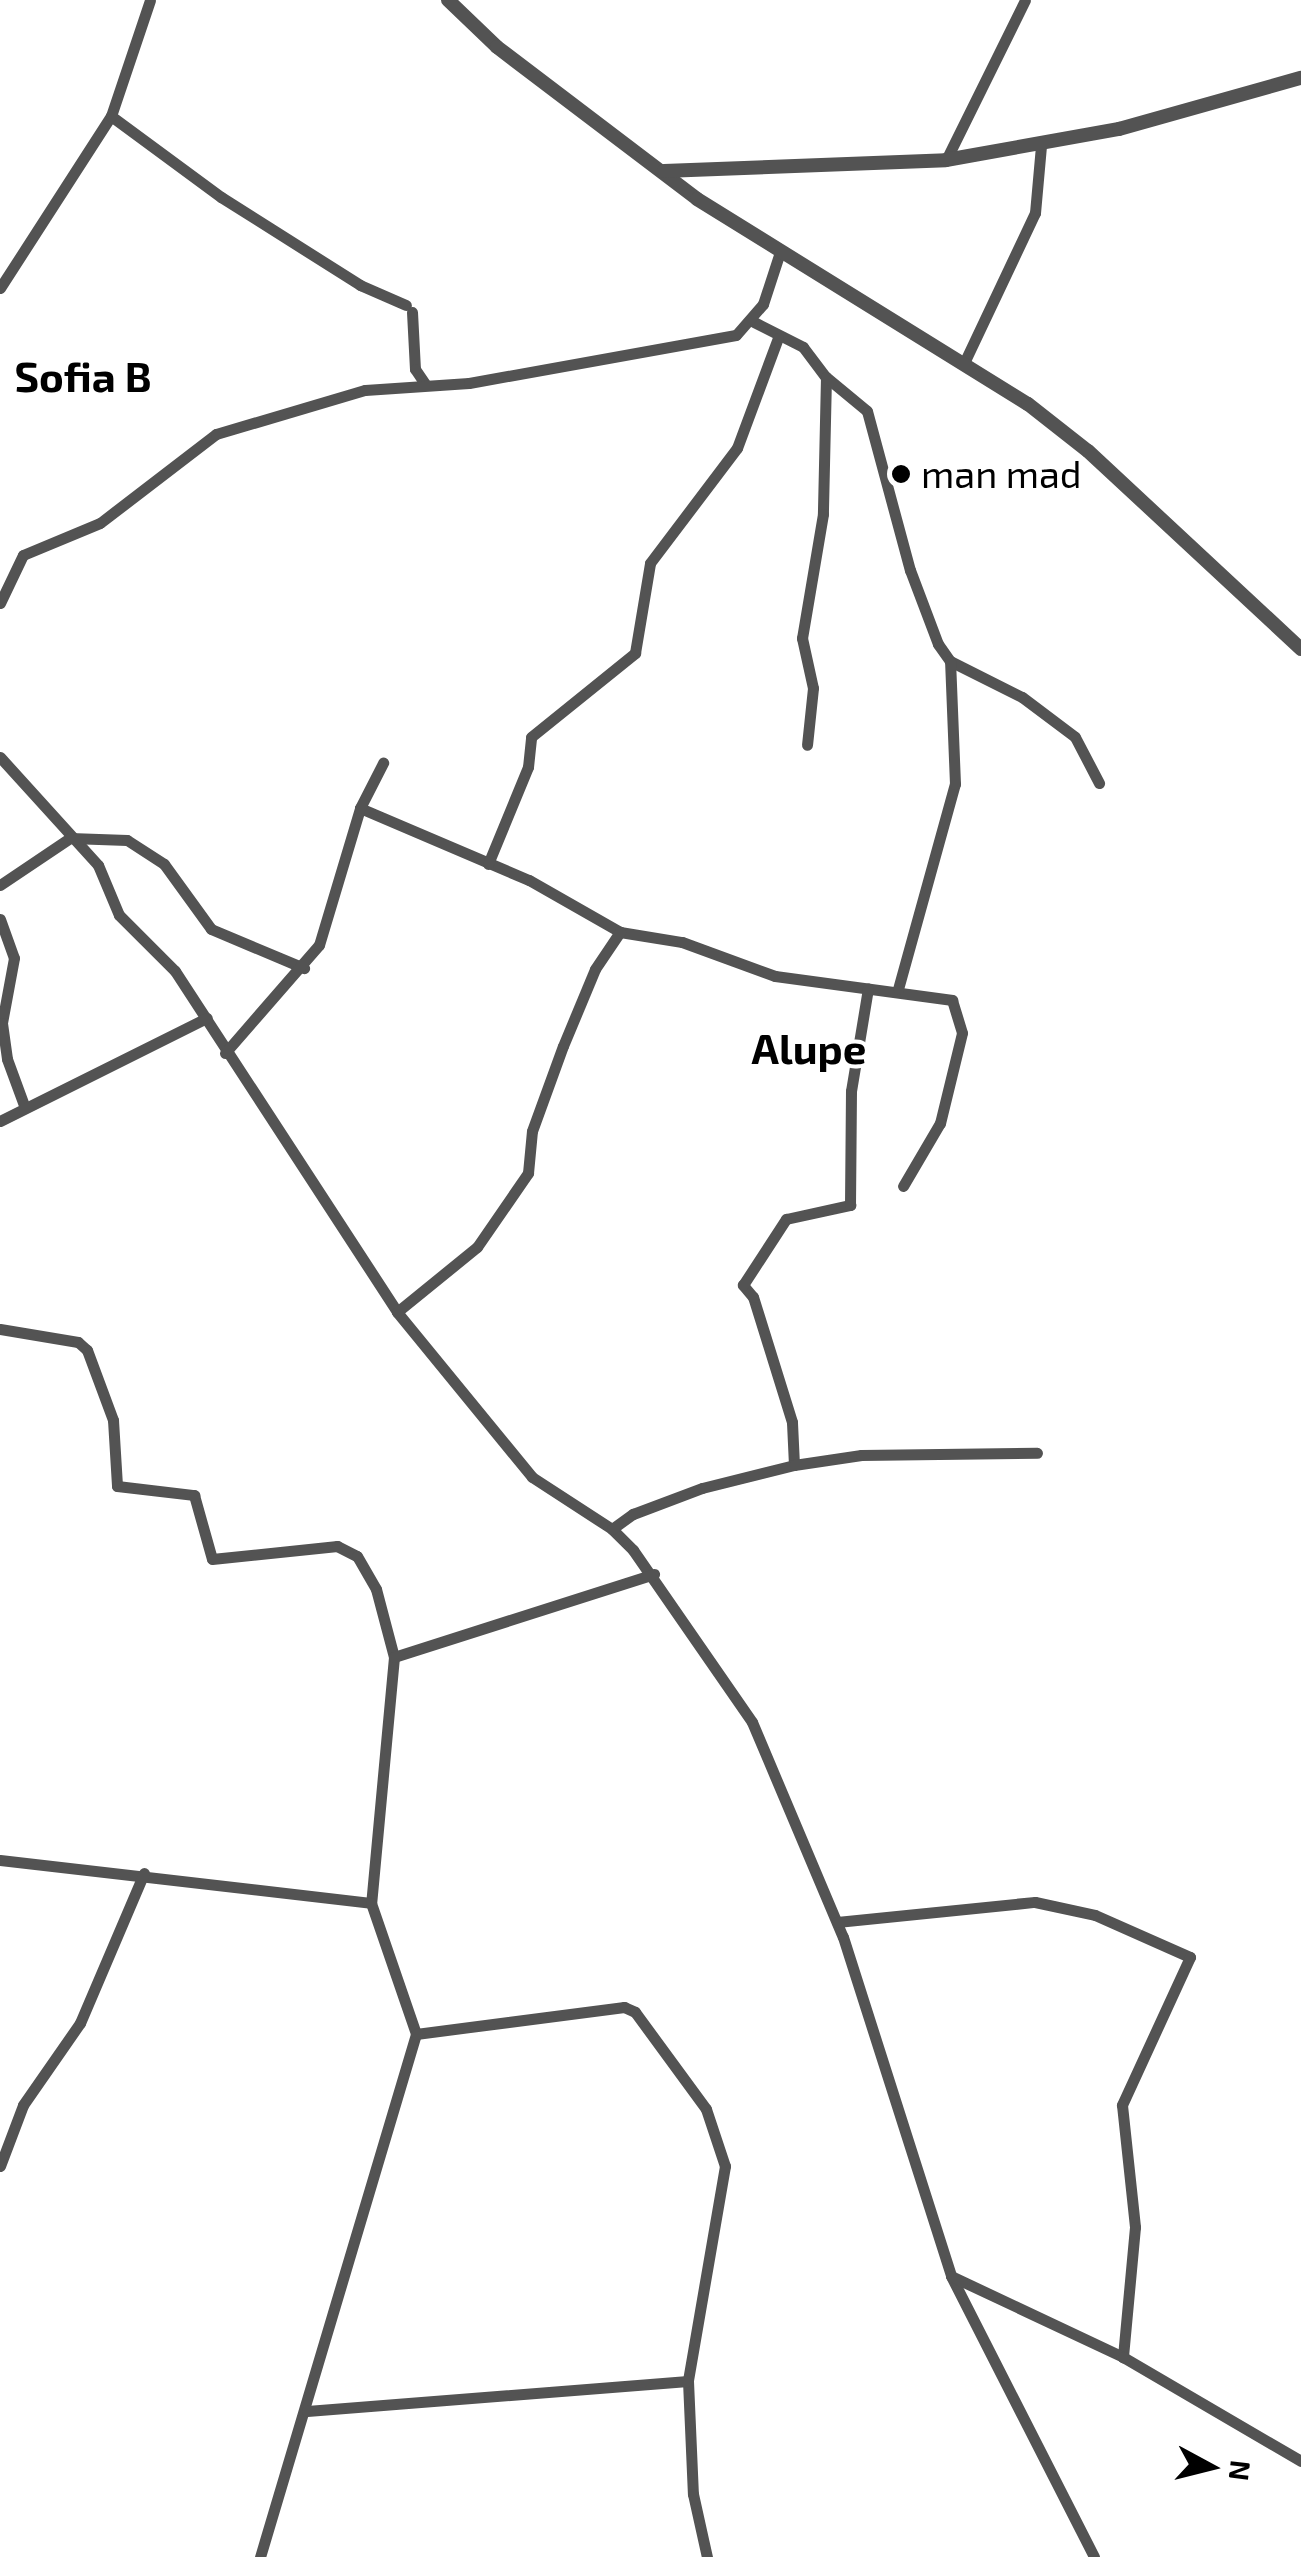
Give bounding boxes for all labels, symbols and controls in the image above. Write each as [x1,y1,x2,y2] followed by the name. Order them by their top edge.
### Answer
[14,350,152,400] district label: Sofia B
[921,451,1082,497] place label: man mad
[890,463,912,485] marker: man mad
[752,1022,866,1072] district label: Alupe
[1161,2417,1261,2517] north arrow
[1223,2459,1259,2483] text: N

